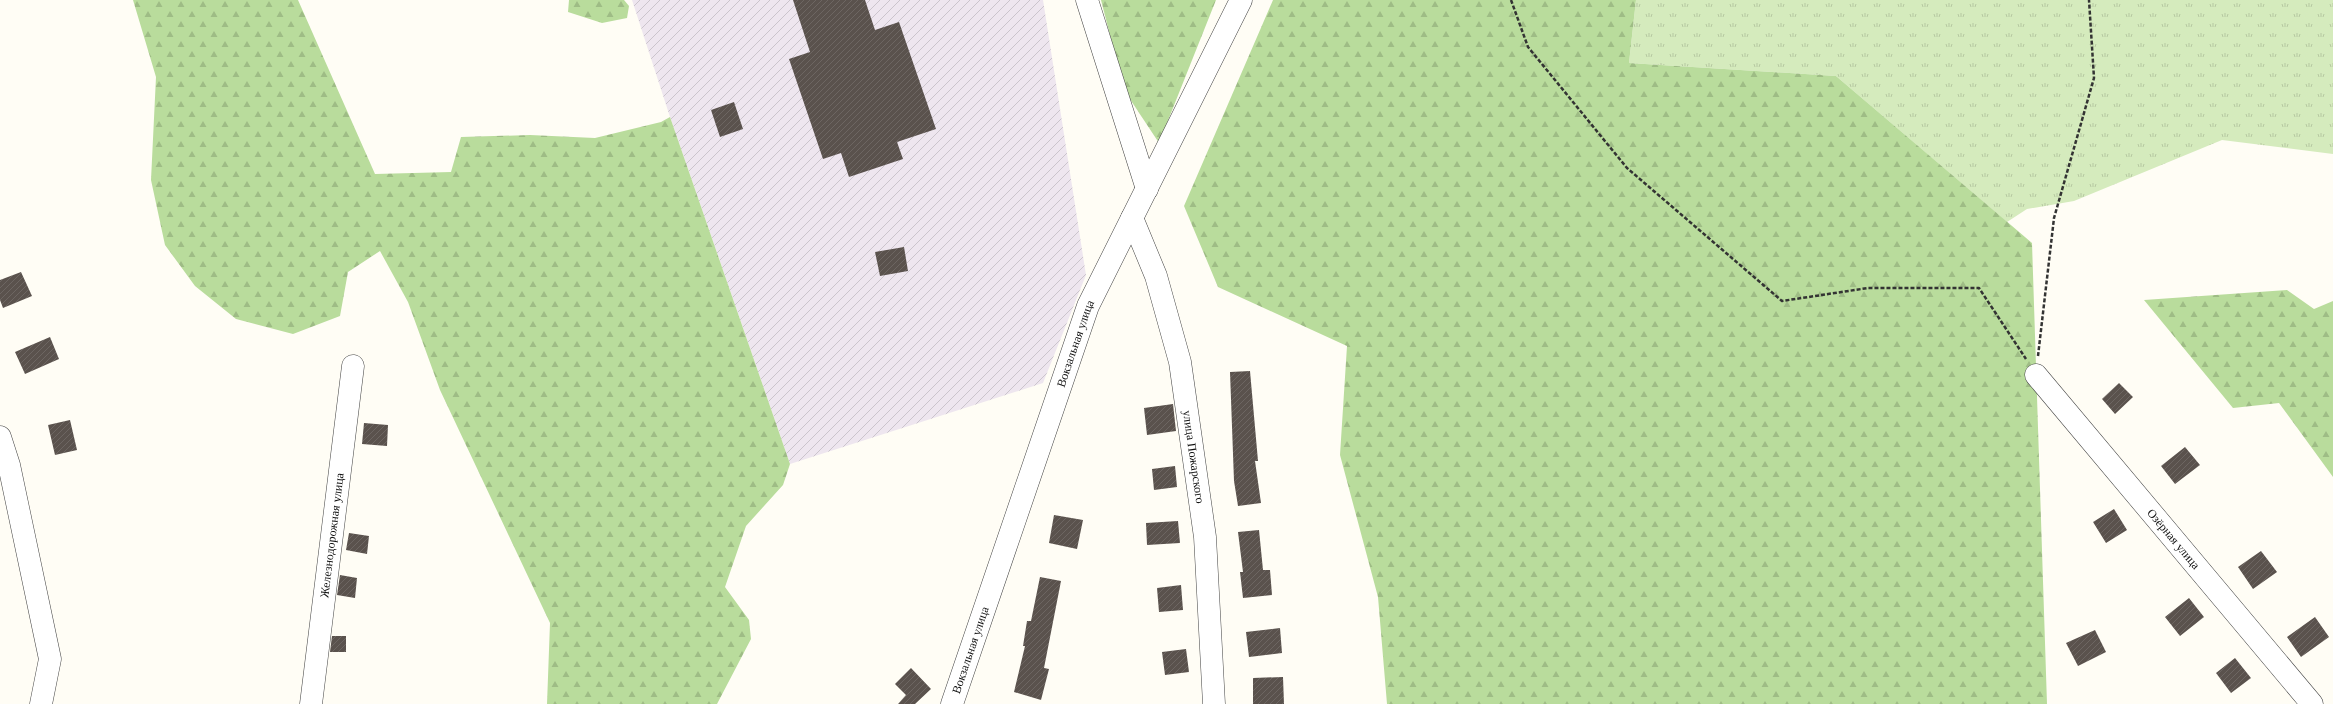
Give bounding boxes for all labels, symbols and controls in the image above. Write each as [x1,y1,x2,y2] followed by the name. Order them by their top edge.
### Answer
[1054,297,1097,389] street label: Вокзальная улица
[1180,410,1207,504] street label: улица Пожарского
[317,471,347,599] street label: Железнодорожная улица
[2144,506,2203,573] street label: Озёрная улица
[949,604,992,696] street label: Вокзальная улица

